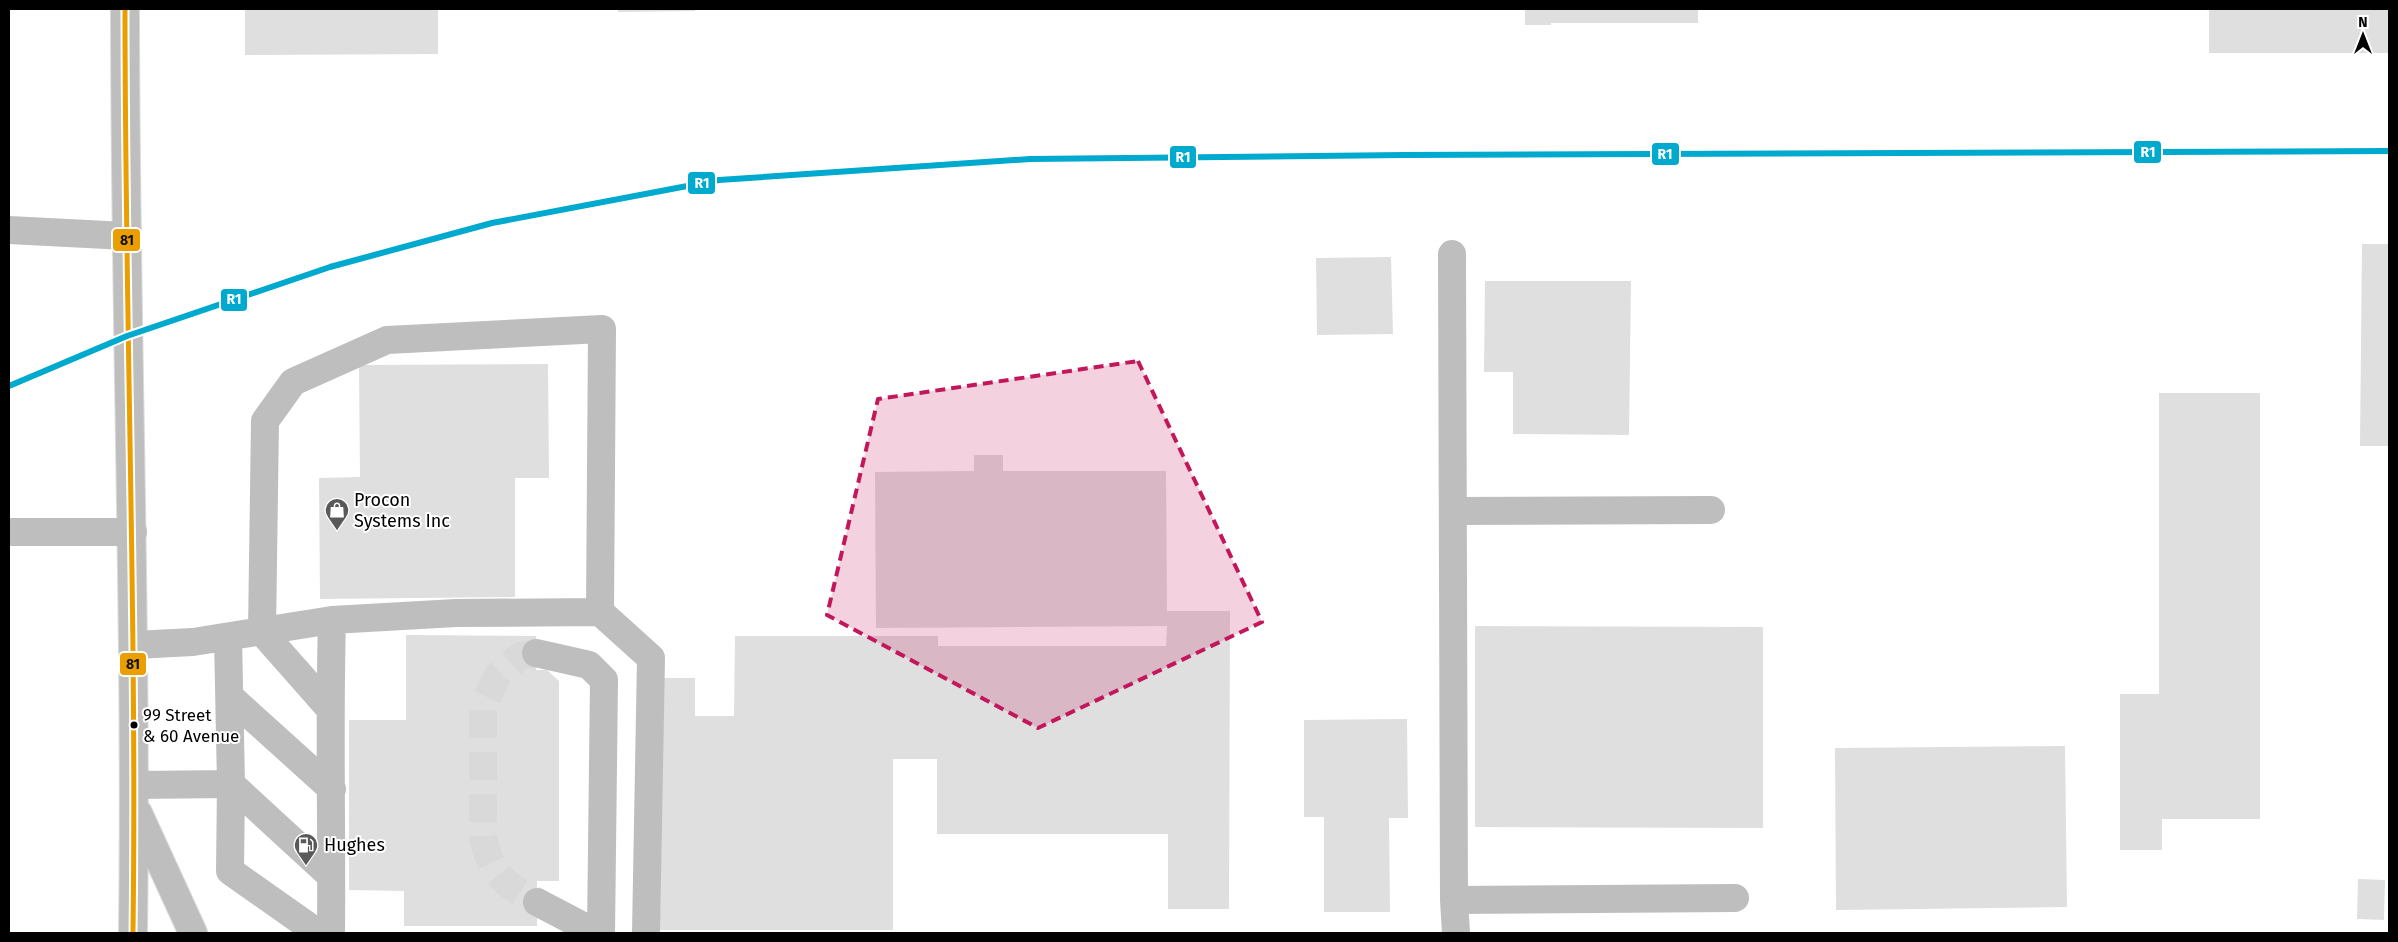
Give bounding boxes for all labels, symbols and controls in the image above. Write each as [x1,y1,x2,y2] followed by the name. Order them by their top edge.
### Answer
[2338,10,2388,60] north arrow
[2358,14,2368,31] text: N
[2133,140,2162,164] line badge: R1
[1651,142,1680,166] line badge: R1
[2141,144,2155,161] text: R1
[1169,145,1197,169] line badge: R1
[1658,146,1672,163] text: R1
[1176,149,1190,166] text: R1
[687,171,716,195] line badge: R1
[695,175,709,192] text: R1
[112,228,141,252] line badge: 81
[120,232,134,249] text: 81
[220,288,248,312] line badge: R1
[227,291,241,308] text: R1
[354,489,450,532] place label: Procon Systems Inc
[324,497,350,531] shop icon: Procon Systems Inc
[119,652,147,676] line badge: 81
[126,656,140,673] text: 81
[143,705,239,747] place label: 99 Street & 60 Avenue
[129,720,139,730] marker: 99 Street & 60 Avenue
[293,832,319,866] fuel station icon: Hughes
[324,834,385,856] place label: Hughes

